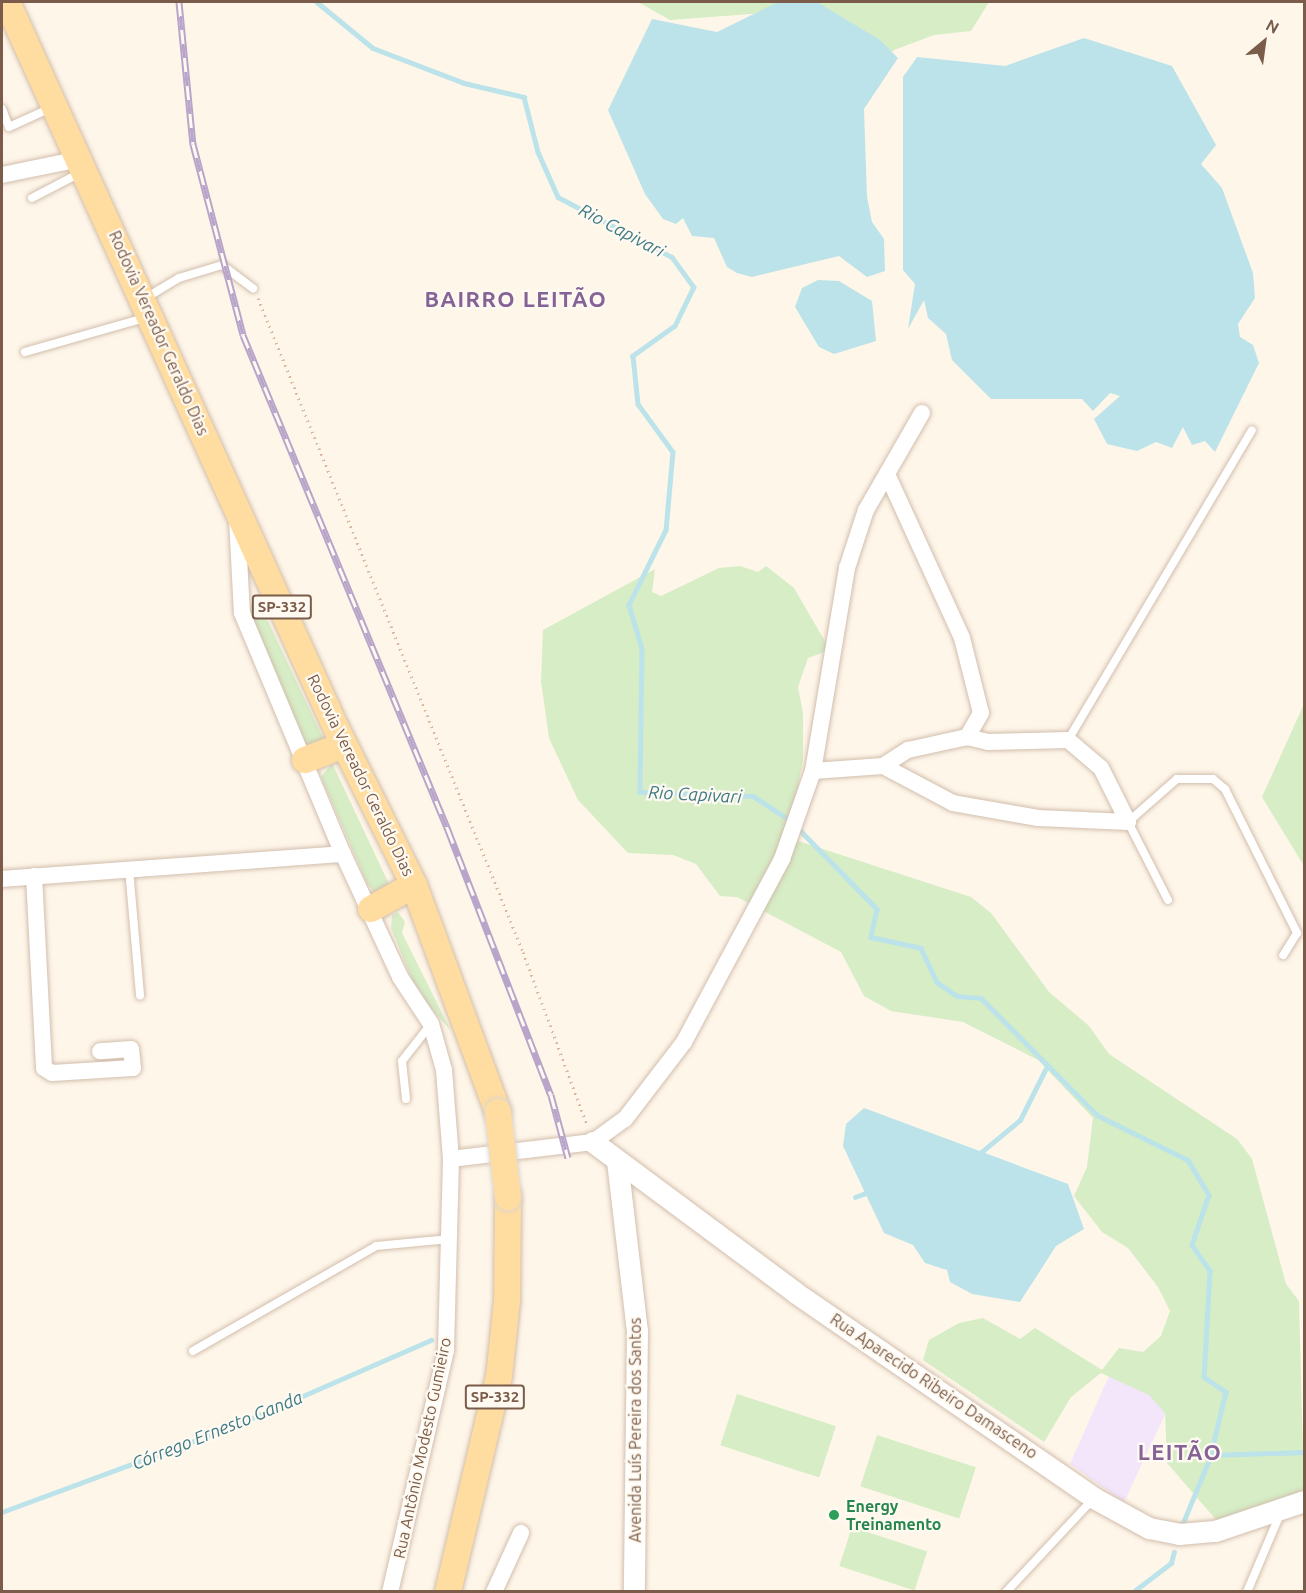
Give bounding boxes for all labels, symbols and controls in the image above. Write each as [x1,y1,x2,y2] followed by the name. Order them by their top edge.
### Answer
[1234,12,1294,72] north arrow
[1263,15,1282,37] text: N
[576,198,668,262] water label: Rio Capivari
[105,228,213,438] street label: Rodovia Vereador Geraldo Dias
[425,286,607,312] district label: BAIRRO LEITÃO
[250,595,314,619] road number: SP-332
[304,671,418,879] street label: Rodovia Vereador Geraldo Dias
[648,781,742,807] water label: Rio Capivari
[827,1309,1041,1463] street label: Rua Aparecido Ribeiro Damasceno
[625,1317,645,1543] street label: Avenida Luís Pereira dos Santos
[389,1336,455,1560] street label: Rua Antônio Modesto Gumieiro
[464,1385,526,1409] road number: SP-332
[128,1386,306,1474] water label: Córrego Ernesto Ganda
[1138,1439,1222,1465] district label: LEITÃO
[846,1496,941,1534] place label: Energy Treinamento
[827,1508,841,1522] marker: Energy Treinamento

